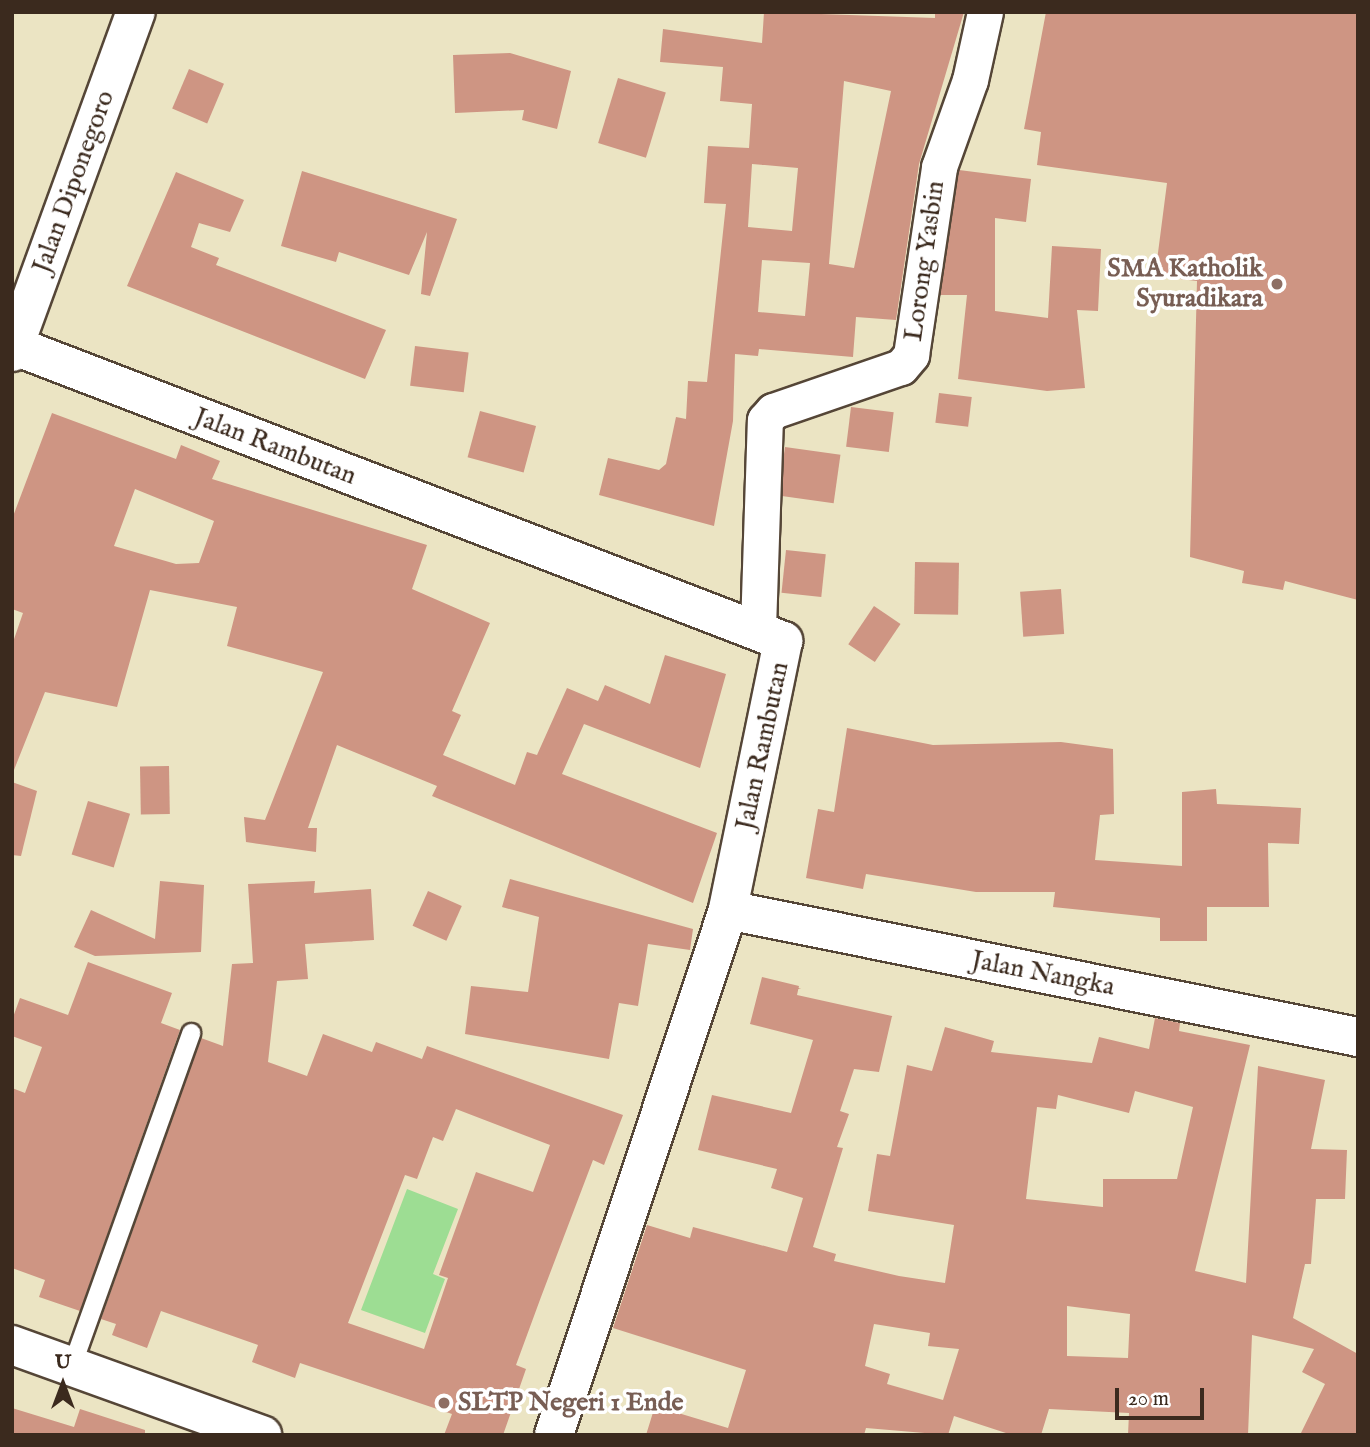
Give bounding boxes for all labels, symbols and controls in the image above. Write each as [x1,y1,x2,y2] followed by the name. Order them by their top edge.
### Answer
[26,86,122,278] street label: Jalan Diponegoro
[898,179,952,343] street label: Lorong Yasbin
[1107,253,1263,314] place label: SMA Katholik Syuradikara
[1269,276,1285,292] marker: SMA Katholik Syuradikara
[189,402,361,492] street label: Jalan Rambutan
[730,659,796,833] street label: Jalan Rambutan
[969,945,1117,1003] street label: Jalan Nangka
[28,1349,98,1419] north arrow
[55,1351,71,1375] text: U
[1118,1374,1207,1418] scale bar
[1128,1386,1169,1413] text: 20 m
[458,1387,683,1419] place label: SLTP Negeri 1 Ende
[436,1395,452,1411] marker: SLTP Negeri 1 Ende

